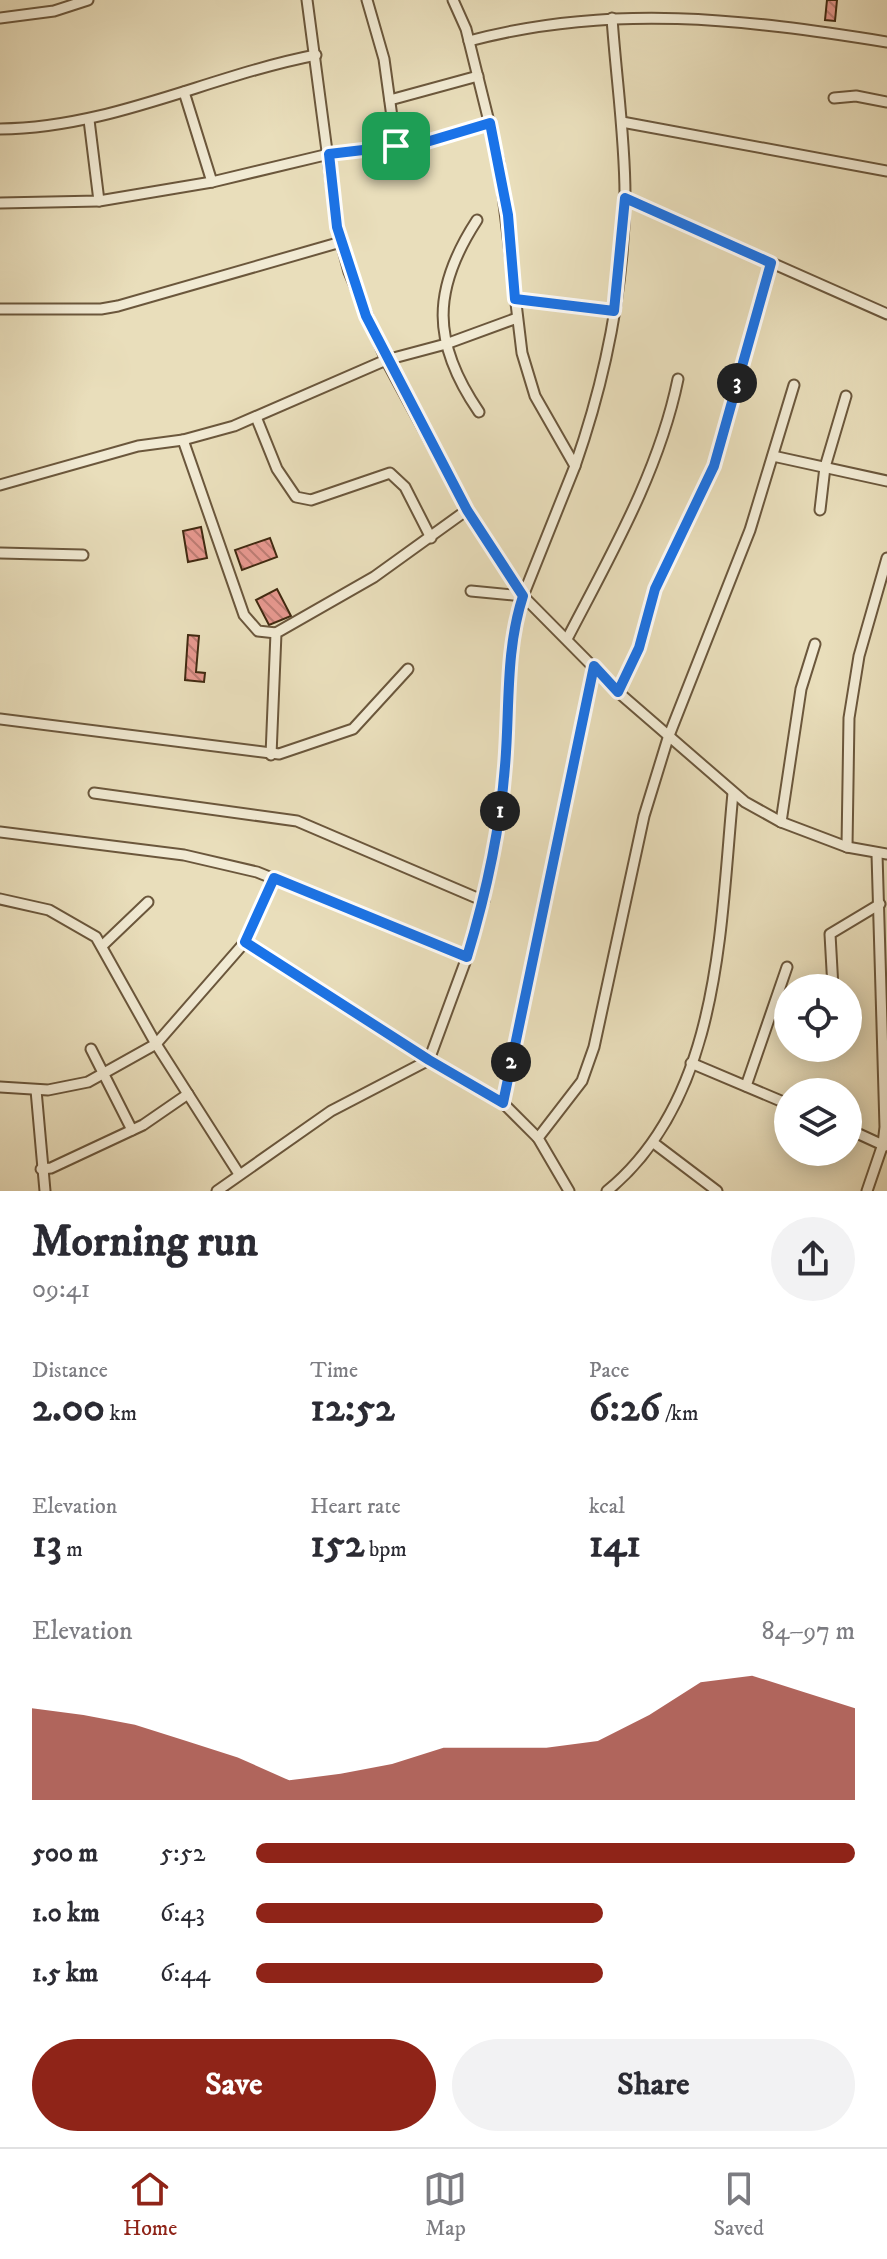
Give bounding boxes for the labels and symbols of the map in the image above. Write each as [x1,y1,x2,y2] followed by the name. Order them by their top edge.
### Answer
[362,112,430,180] pin
[717,363,757,403] pin: 3
[480,791,520,831] pin: 1
[491,1042,531,1082] pin: 2

